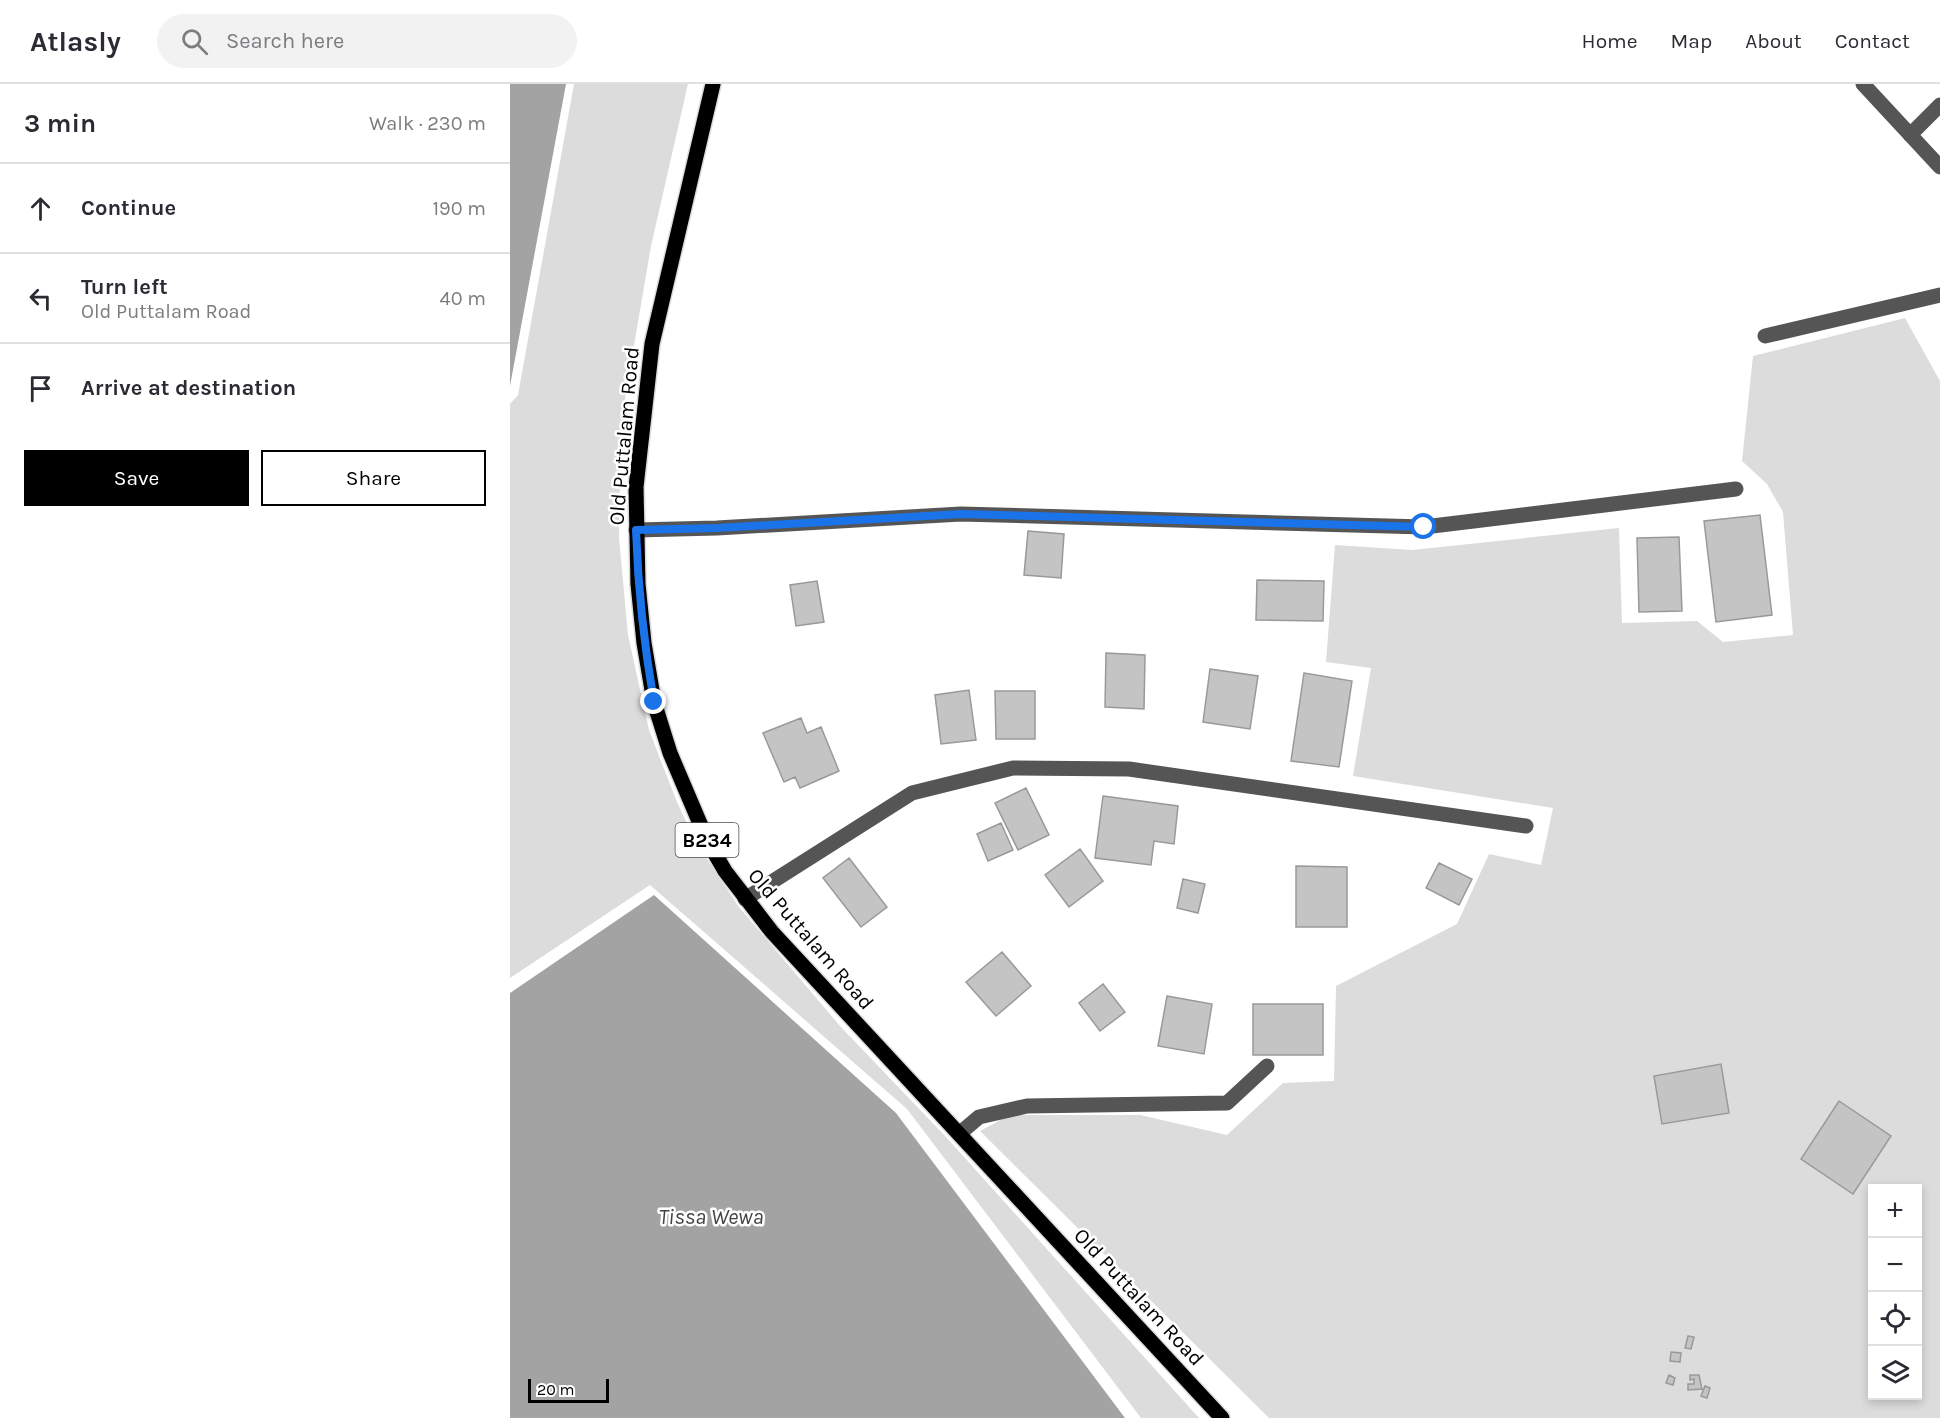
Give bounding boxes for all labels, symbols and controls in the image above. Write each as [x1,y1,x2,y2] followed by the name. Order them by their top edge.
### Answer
[157,14,577,68] search box
[30,25,121,58] text: Atlasly
[178,25,211,58] icon: search
[226,28,344,54] text: Search here
[1582,29,1638,53] text: Home
[1671,29,1712,53] text: Map
[1745,29,1802,53] text: About
[1835,29,1910,53] text: Contact
[24,108,96,139] text: 3 min
[369,112,486,135] text: Walk · 230 m
[24,192,57,225] icon: ahead
[81,195,176,221] text: Continue
[432,197,486,220] text: 190 m
[81,274,168,300] text: Turn left
[24,282,57,315] icon: left
[440,287,486,310] text: 40 m
[81,300,251,323] text: Old Puttalam Road
[604,346,644,526] street label: Old Puttalam Road
[24,372,57,405] icon: arrive
[81,375,296,401] text: Arrive at destination
[24,450,249,506] button: Save
[261,450,486,506] button: Share
[1410,513,1436,539] route start
[640,688,666,714] route end
[676,823,738,857] road number: B234
[743,864,879,1014] street label: Old Puttalam Road
[1868,1184,1922,1400] map controls
[1868,1184,1922,1238] button: +
[658,1204,764,1230] water label: Tissa Wewa
[1069,1223,1209,1371] street label: Old Puttalam Road
[1868,1238,1922,1292] button: −
[1868,1292,1922,1346] button: locate
[1868,1346,1922,1400] button: layers
[528,1376,609,1404] scale bar
[537,1380,575,1399] text: 20 m

